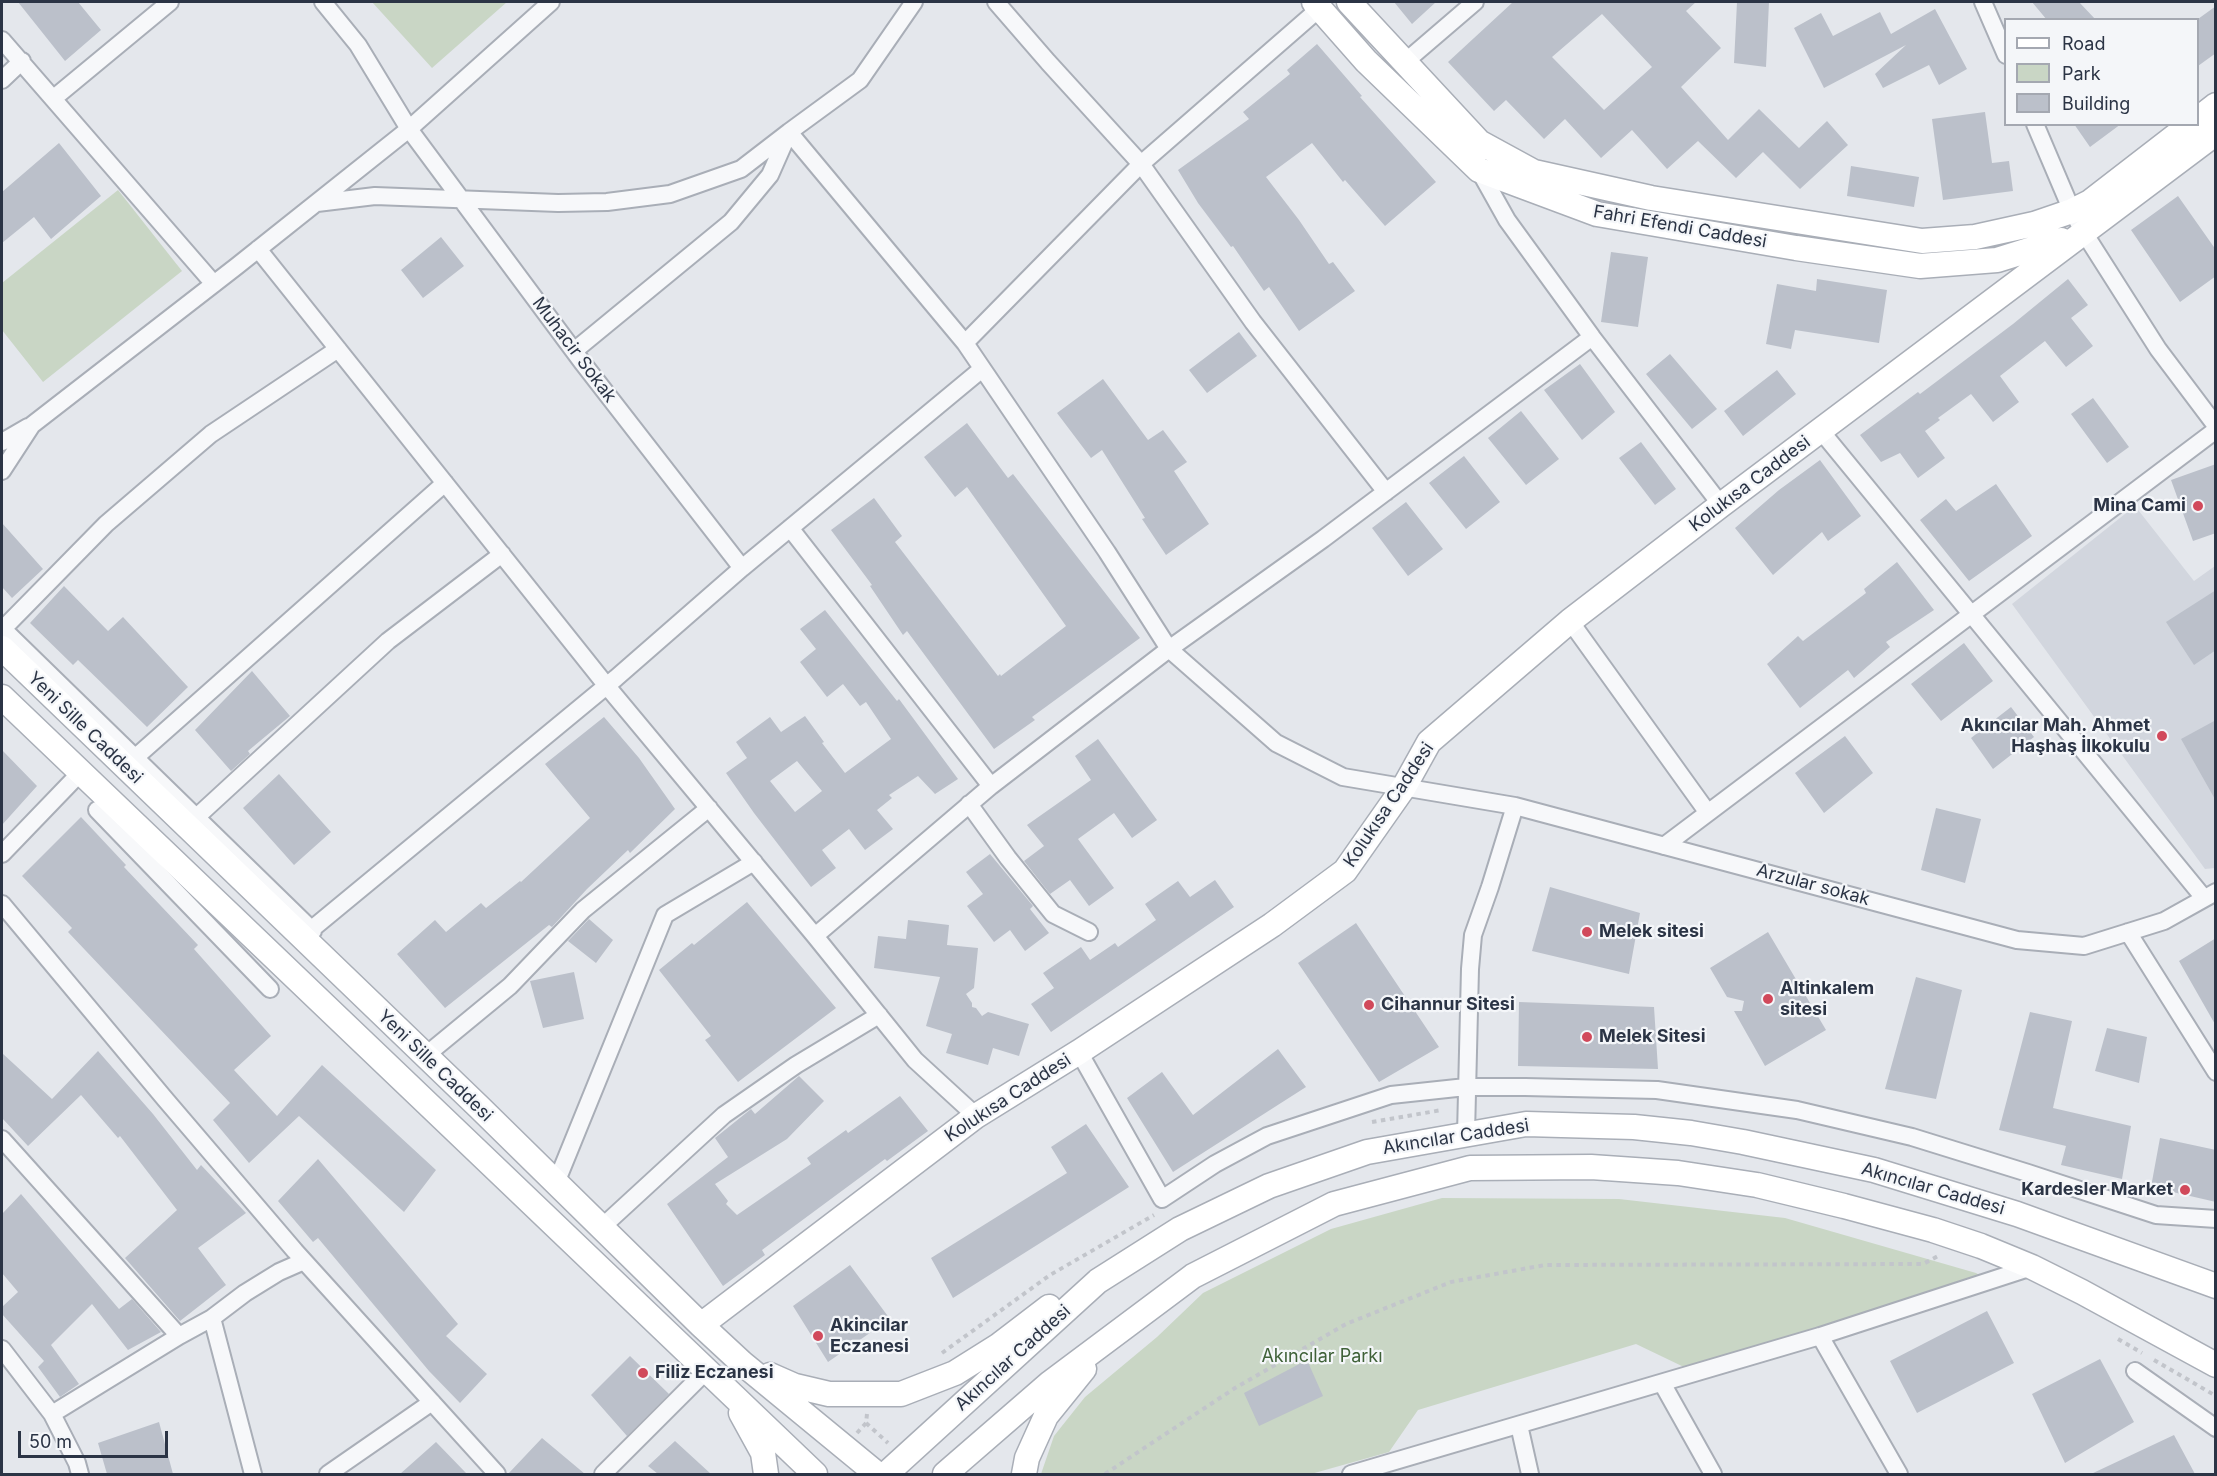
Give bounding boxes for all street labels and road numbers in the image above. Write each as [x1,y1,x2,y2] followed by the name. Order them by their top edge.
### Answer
[1592,201,1768,253] street label: Fahri Efendi Caddesi
[527,293,621,407] street label: Muhacir Sokak
[1685,432,1815,536] street label: Kolukısa Caddesi
[23,668,147,788] street label: Yeni Sille Caddesi
[1339,739,1439,871] street label: Kolukısa Caddesi
[1754,860,1872,910] street label: Arzular sokak
[373,1006,497,1126] street label: Yeni Sille Caddesi
[941,1049,1075,1147] street label: Kolukısa Caddesi
[1381,1115,1531,1159] street label: Akıncılar Caddesi
[1859,1158,2007,1220] street label: Akıncılar Caddesi
[951,1300,1075,1416] street label: Akıncılar Caddesi

